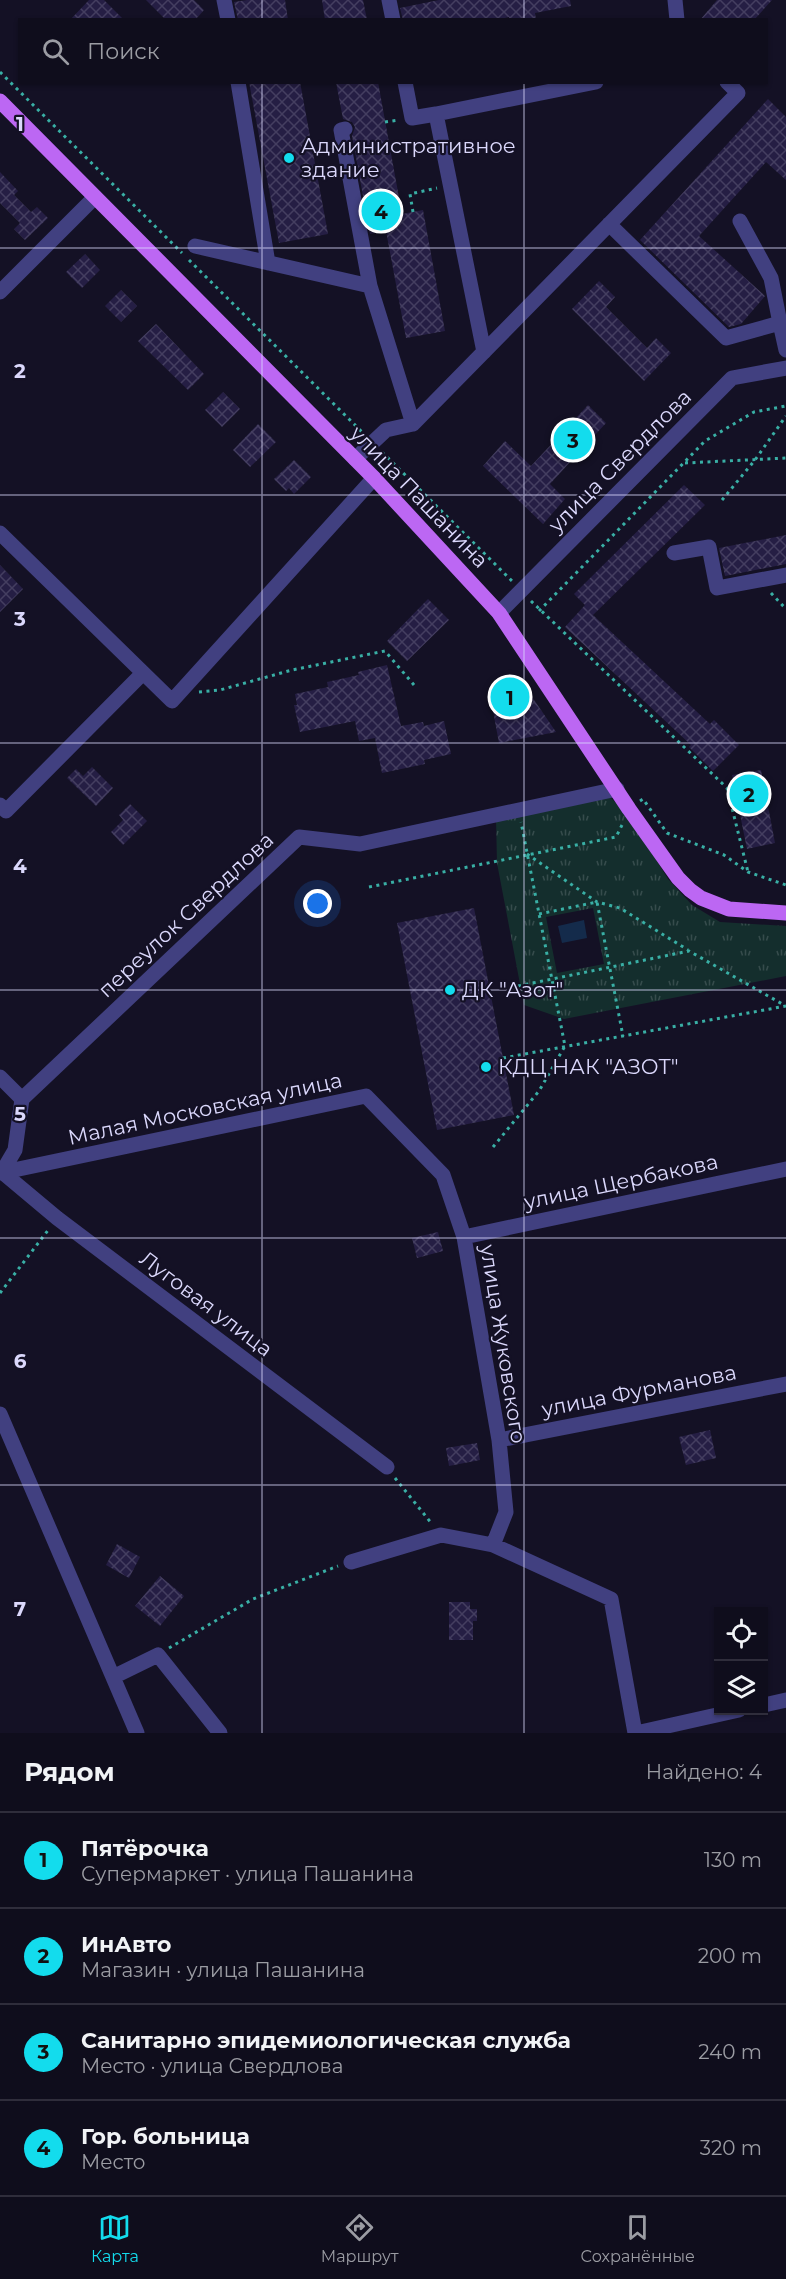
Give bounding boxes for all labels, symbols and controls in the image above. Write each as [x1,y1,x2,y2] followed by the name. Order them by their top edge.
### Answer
[18,18,768,84] search box
[39,35,72,68] icon: search
[87,38,159,65] text: Поиск
[16,112,24,136] text: 1
[301,133,516,182] place label: Административное здание
[282,151,296,165] marker: Административное здание
[362,188,400,234] pin: 4
[14,359,26,383] text: 2
[542,384,696,538] street label: улица Свердлова
[554,418,592,462] pin: 3
[345,420,493,573] street label: улица Пашанина
[13,607,26,631] text: 3
[490,674,530,720] pin: 1
[730,772,768,816] pin: 2
[93,827,278,1002] street label: переулок Свердлова
[13,854,27,878] text: 4
[303,889,332,918] your location
[462,977,563,1002] place label: ДК "Азот"
[443,983,457,997] marker: ДК "Азот"
[498,1054,679,1079] place label: КДЦ НАК "АЗОТ"
[479,1060,493,1074] marker: КДЦ НАК "АЗОТ"
[66,1067,344,1150] street label: Малая Московская улица
[14,1102,26,1126] text: 5
[521,1149,720,1215] street label: улица Щербакова
[475,1242,532,1445] street label: улица Жуковского
[135,1246,278,1362] street label: Луговая улица
[14,1349,27,1373] text: 6
[538,1359,738,1422] street label: улица Фурманова
[14,1597,26,1621] text: 7
[714,1607,768,1715] map controls
[714,1607,768,1661] button: locate
[714,1661,768,1715] button: layers
[24,1756,115,1788] text: Рядом
[646,1760,762,1784] text: Найдено: 4
[81,1835,209,1862] text: Пятёрочка
[40,1848,47,1872] text: 1
[704,1848,762,1872] text: 130 m
[81,1862,414,1886] text: Супермаркет · улица Пашанина
[81,1931,171,1958] text: ИнАвто
[38,1944,49,1968] text: 2
[698,1944,762,1968] text: 200 m
[81,1958,365,1982] text: Магазин · улица Пашанина
[81,2027,571,2054] text: Санитарно эпидемиологическая служба
[38,2040,49,2064] text: 3
[698,2040,762,2064] text: 240 m
[81,2054,343,2078] text: Место · улица Свердлова
[81,2123,250,2150] text: Гор. больница
[37,2136,50,2160] text: 4
[700,2136,762,2160] text: 320 m
[81,2150,145,2174] text: Место
[91,2211,139,2266] tab: Карта
[321,2211,399,2266] tab: Маршрут
[581,2211,695,2266] tab: Сохранённые

